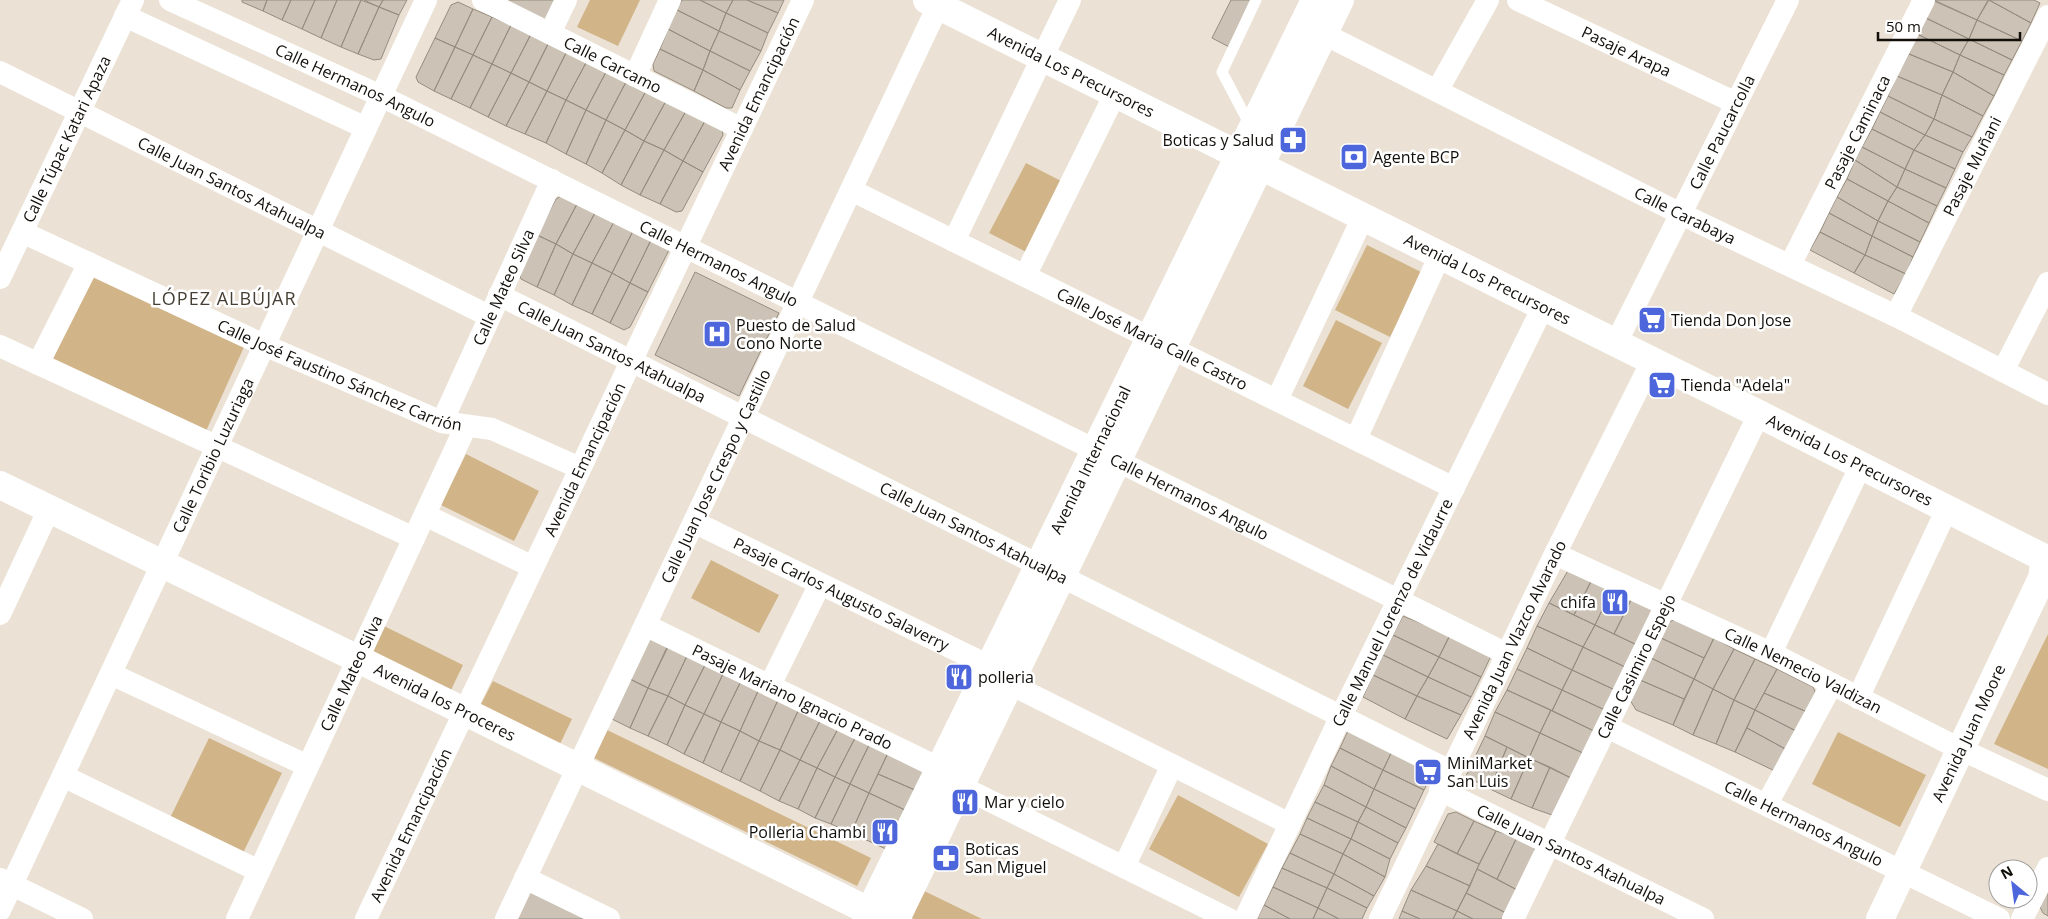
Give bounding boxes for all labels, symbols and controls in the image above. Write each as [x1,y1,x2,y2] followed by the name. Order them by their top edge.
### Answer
[1878,10,2020,42] scale bar
[713,13,804,174] street label: Avenida Emancipación
[1886,16,1921,36] text: 50 m
[984,21,1158,122] street label: Avenida Los Precursores
[1578,21,1675,82] street label: Pasaje Arapa
[560,31,665,98] street label: Calle Carcamo
[272,38,439,132] street label: Calle Hermanos Angulo
[17,52,116,226] street label: Calle Túpac Katari Apaza
[1684,71,1760,193] street label: Calle Paucarcolla
[1819,71,1895,193] street label: Pasaje Caminaca
[1937,113,2006,220] street label: Pasaje Muñani
[1278,125,1308,155] pharmacy icon: Boticas y Salud
[1162,129,1274,151] place label: Boticas y Salud
[134,131,330,244] street label: Calle Juan Santos Atahualpa
[1339,142,1369,172] bank icon: Agente BCP
[1373,146,1459,168] place label: Agente BCP
[1631,181,1739,249] street label: Calle Carabaya
[636,215,802,312] street label: Calle Hermanos Angulo
[467,225,539,349] street label: Calle Mateo Silva
[1401,228,1574,330] street label: Avenida Los Precursores
[1053,282,1251,395] street label: Calle José Maria Calle Castro
[151,286,297,310] district label: LÓPEZ ALBÚJAR
[514,295,709,408] street label: Calle Juan Santos Atahualpa
[1637,305,1667,335] supermarket icon: Tienda Don Jose
[1671,309,1791,331] place label: Tienda Don Jose
[214,314,463,436] street label: Calle José Faustino Sánchez Carrión
[736,314,856,354] place label: Puesto de Salud Cono Norte
[702,319,732,349] hospital icon: Puesto de Salud Cono Norte
[655,365,776,587] street label: Calle Juan Jose Crespo y Castillo
[1647,370,1677,400] supermarket icon: Tienda "Adela"
[167,374,259,537] street label: Calle Toribio Luzuriaga
[1681,374,1790,396] place label: Tienda "Adela"
[539,379,631,540] street label: Avenida Emancipación
[1045,382,1136,538] street label: Avenida Internacional
[1763,409,1936,511] street label: Avenida Los Precursores
[1106,448,1272,545] street label: Calle Hermanos Angulo
[876,476,1072,589] street label: Calle Juan Santos Atahualpa
[1327,495,1458,730] street label: Calle Manuel Lorenzo de Vidaurre
[730,532,954,656] street label: Pasaje Carlos Augusto Salaverry
[1457,536,1571,743] street label: Avenida Juan Vlazco Alvarado
[1600,587,1630,617] restaurant icon: chifa
[1591,590,1681,743] street label: Calle Casimiro Espejo
[1560,591,1596,613] place label: chifa
[315,612,388,735] street label: Calle Mateo Silva
[1721,622,1886,718] street label: Calle Nemecio Valdizan
[689,639,896,755] street label: Pasaje Mariano Ignacio Prado
[371,658,519,746] street label: Avenida los Proceres
[1926,660,2011,805] street label: Avenida Juan Moore
[944,662,974,692] restaurant icon: polleria
[978,666,1034,688] place label: polleria
[365,745,457,906] street label: Avenida Emancipación
[1447,752,1532,792] place label: MiniMarket San Luis
[1413,757,1443,787] supermarket icon: MiniMarket San Luis
[1720,775,1887,872] street label: Calle Hermanos Angulo
[950,787,980,817] restaurant icon: Mar y cielo
[984,791,1065,813] place label: Mar y cielo
[1473,799,1669,910] street label: Calle Juan Santos Atahualpa
[870,817,900,847] restaurant icon: Polleria Chambi
[749,821,866,843] place label: Polleria Chambi
[965,838,1047,878] place label: Boticas San Miguel
[931,843,961,873] pharmacy icon: Boticas San Miguel
[1988,859,2038,909] north arrow
[1997,861,2016,883] text: N

